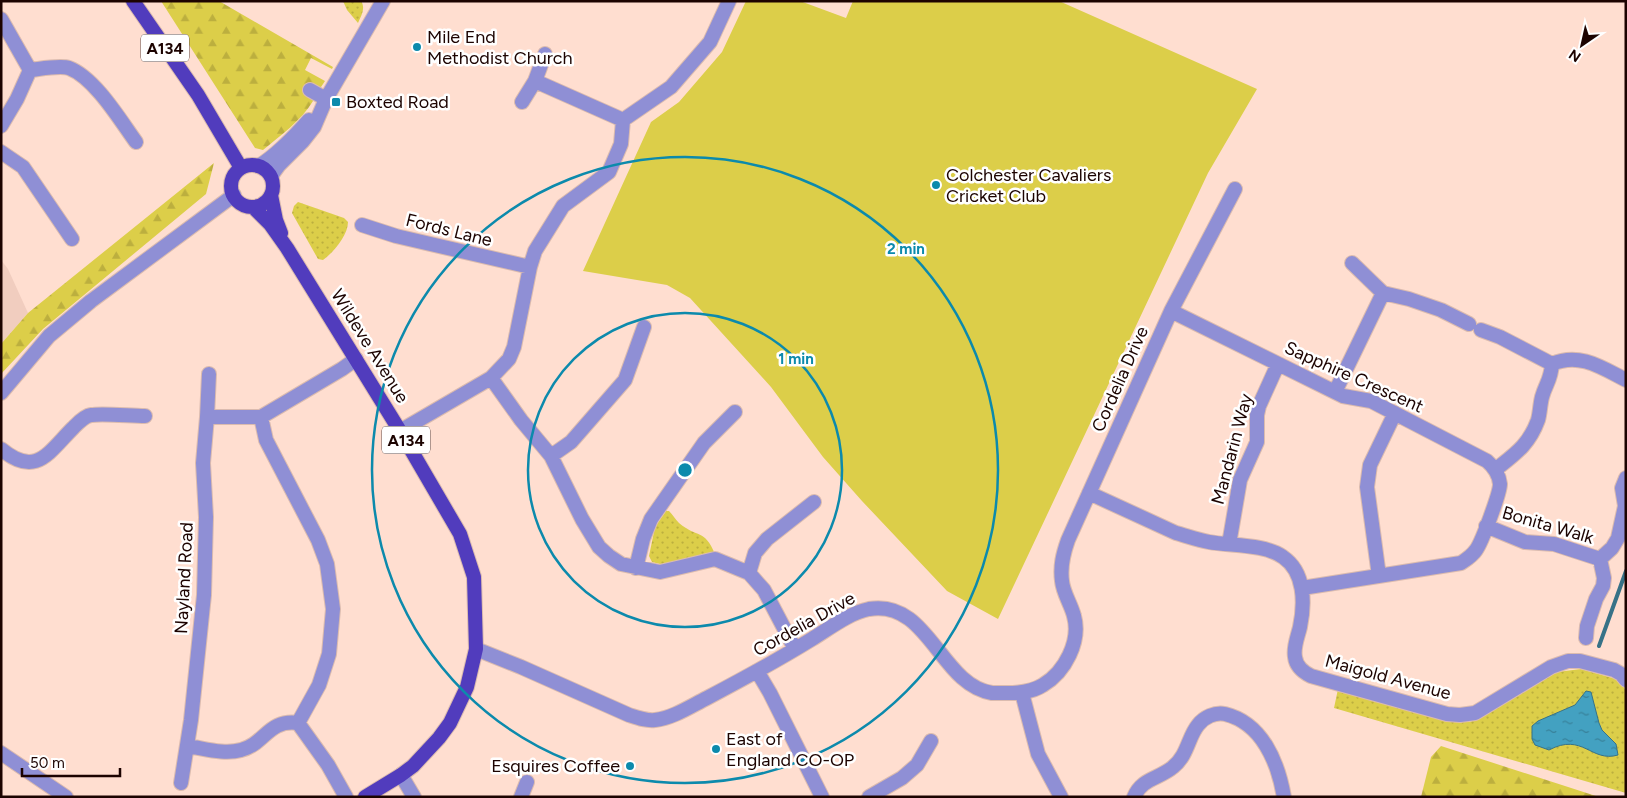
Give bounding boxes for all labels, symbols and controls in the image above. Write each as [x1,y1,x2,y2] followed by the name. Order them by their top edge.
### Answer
[1557,20,1607,70] north arrow
[427,26,573,69] place label: Mile End Methodist Church
[141,34,189,62] road number: A134
[411,41,423,53] marker: Mile End Methodist Church
[1566,45,1584,65] text: N
[346,91,449,113] place label: Boxted Road
[330,96,342,108] marker: Boxted Road
[946,164,1111,207] place label: Colchester Cavaliers Cricket Club
[930,179,942,191] marker: Colchester Cavaliers Cricket Club
[404,209,495,251] street label: Fords Lane
[887,240,925,258] text: 2 min
[326,285,414,407] street label: Wildeve Avenue
[1087,323,1153,435] street label: Cordelia Drive
[1281,336,1427,418] street label: Sapphire Crescent
[778,350,814,368] text: 1 min
[1207,391,1258,507] street label: Mandarin Way
[382,426,430,454] road number: A134
[676,461,694,479] centre of rings
[1500,501,1597,549] street label: Bonita Walk
[170,521,198,635] street label: Nayland Road
[749,587,859,661] street label: Cordelia Drive
[1323,650,1454,704] street label: Maigold Avenue
[726,728,854,771] place label: East of England CO-OP
[710,743,722,755] marker: East of England CO-OP
[22,746,120,778] scale bar
[30,754,65,772] text: 50 m
[491,755,620,777] place label: Esquires Coffee
[624,760,636,772] marker: Esquires Coffee

